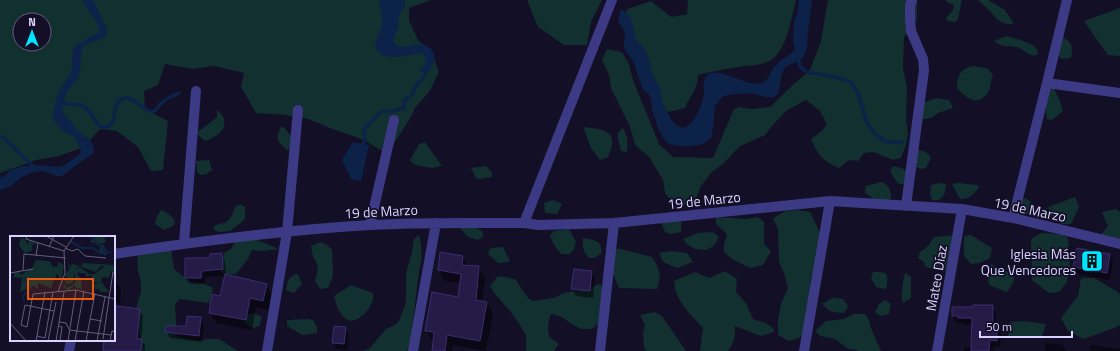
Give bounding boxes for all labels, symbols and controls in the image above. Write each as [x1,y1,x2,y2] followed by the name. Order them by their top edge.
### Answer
[12,12,52,52] north arrow
[28,14,36,30] text: N
[666,186,742,214] street label: 19 de Marzo
[992,191,1068,227] street label: 19 de Marzo
[344,199,418,223] street label: 19 de Marzo
[10,236,115,341] inset map
[920,243,952,313] street label: Mateo Díaz
[981,243,1076,280] place label: Iglesia Más Que Vencedores
[1079,248,1105,274] building icon: Iglesia Más Que Vencedores
[980,313,1072,339] scale bar
[986,317,1012,336] text: 50 m

